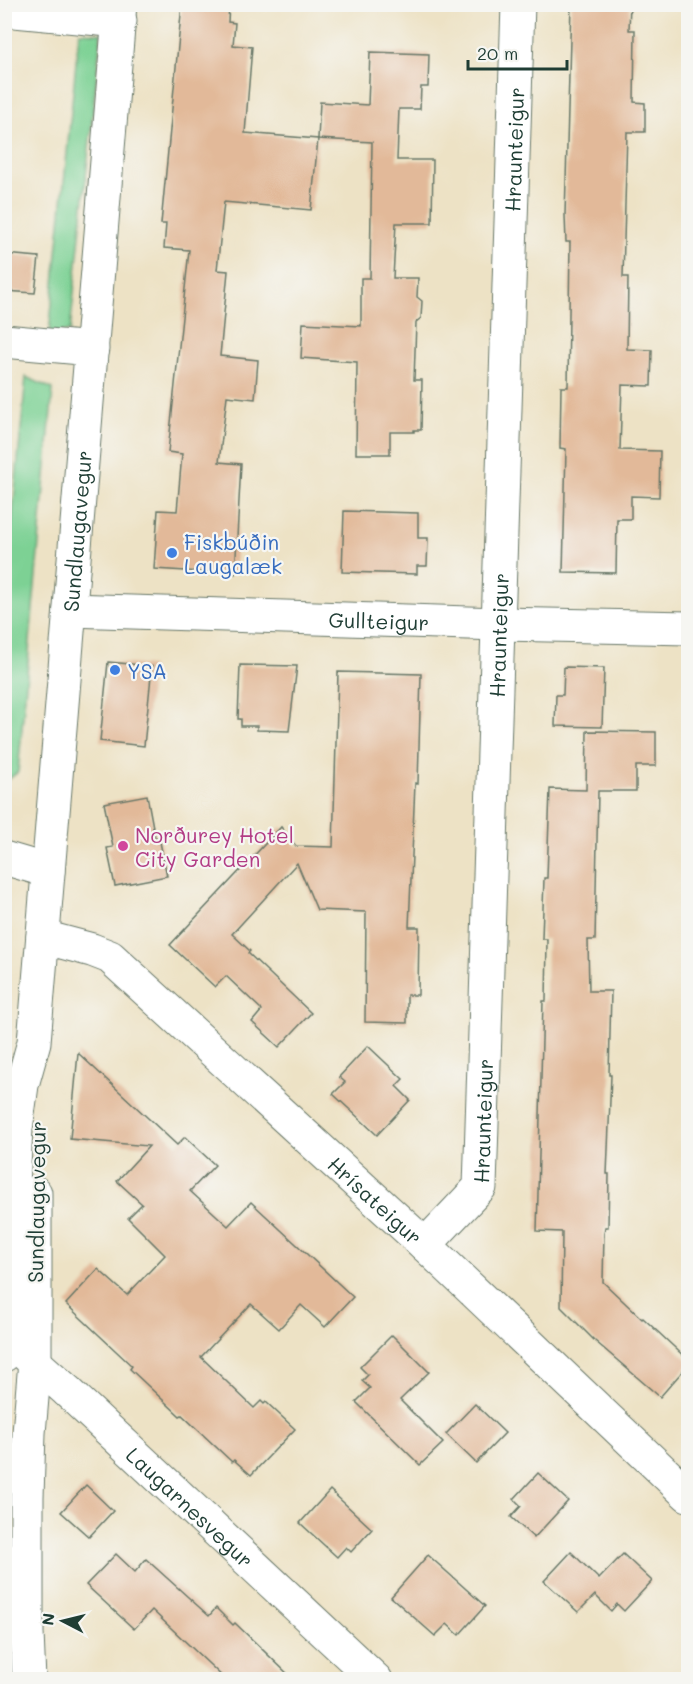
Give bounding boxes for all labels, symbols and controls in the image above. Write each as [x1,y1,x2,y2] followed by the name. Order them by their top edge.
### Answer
[468,33,567,71] scale bar
[477,41,518,65] text: 20 m
[498,87,529,212] street label: Hraunteigur
[56,449,96,613] street label: Sundlaugavegur
[184,528,282,579] place label: Fiskbúðin Laugalæk
[165,546,179,560] marker: Fiskbúðin Laugalæk
[482,572,513,698] street label: Hraunteigur
[328,605,430,635] street label: Gullteigur
[127,657,167,684] place label: YSA
[108,663,122,677] marker: YSA
[135,821,294,872] place label: Norðurey Hotel City Garden
[116,839,130,853] marker: Norðurey Hotel City Garden
[467,1058,498,1184] street label: Hraunteigur
[21,1121,51,1283] street label: Sundlaugavegur
[323,1150,428,1250] street label: Hrísateigur
[121,1440,260,1573] street label: Laugarnesvegur
[33,1591,93,1651] north arrow
[36,1612,59,1626] text: N

